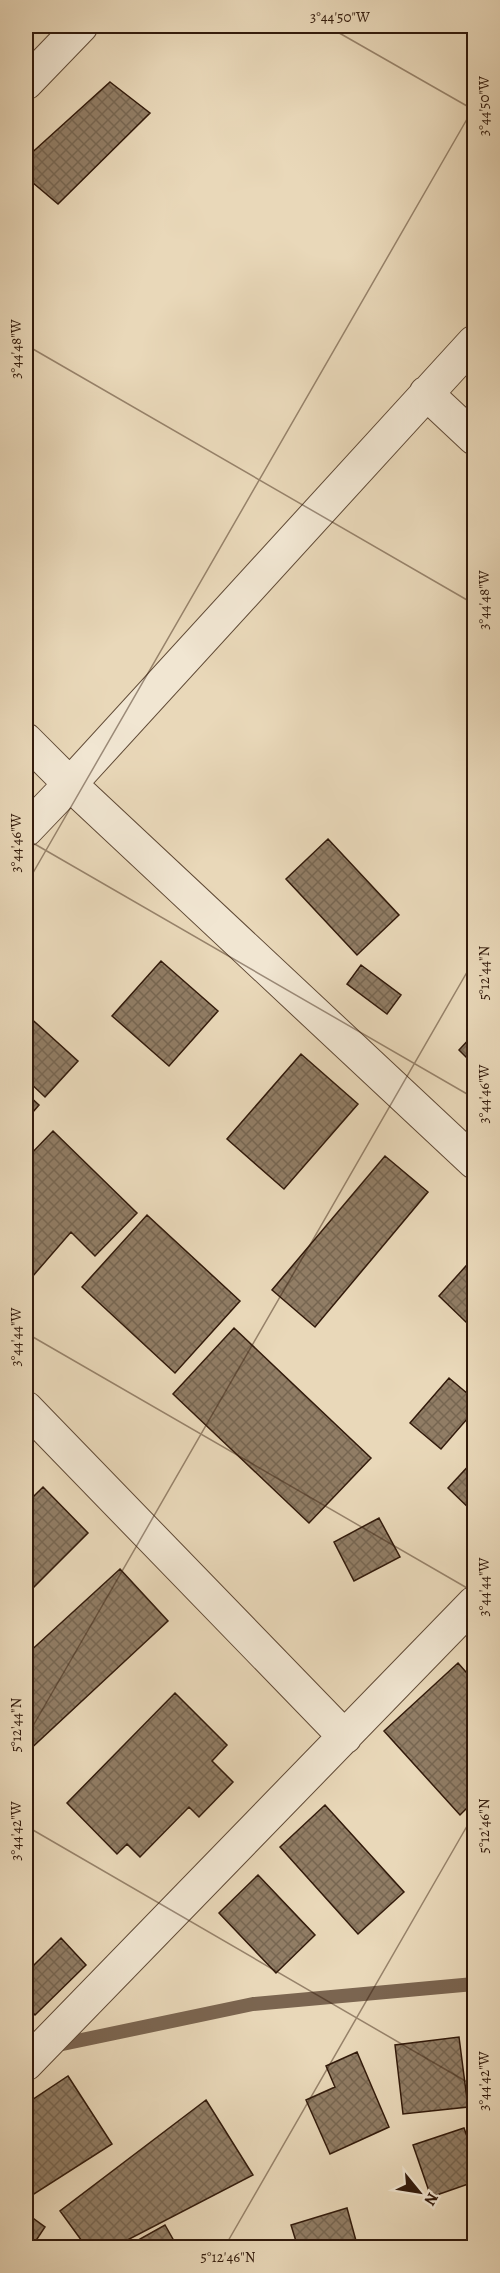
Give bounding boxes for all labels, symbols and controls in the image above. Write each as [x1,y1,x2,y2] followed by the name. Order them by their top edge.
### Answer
[310,7,370,27] text: 3°44'50"W
[474,76,494,136] text: 3°44'50"W
[6,319,26,379] text: 3°44'48"W
[474,570,494,630] text: 3°44'48"W
[6,813,26,873] text: 3°44'46"W
[474,945,494,1000] text: 5°12'44"N
[474,1064,494,1124] text: 3°44'46"W
[6,1307,26,1367] text: 3°44'44"W
[474,1557,494,1617] text: 3°44'44"W
[6,1697,26,1752] text: 5°12'44"N
[474,1798,494,1853] text: 5°12'46"N
[6,1801,26,1861] text: 3°44'42"W
[474,2051,494,2111] text: 3°44'42"W
[389,2162,449,2222] north arrow
[419,2188,444,2210] text: N
[201,2247,256,2267] text: 5°12'46"N

